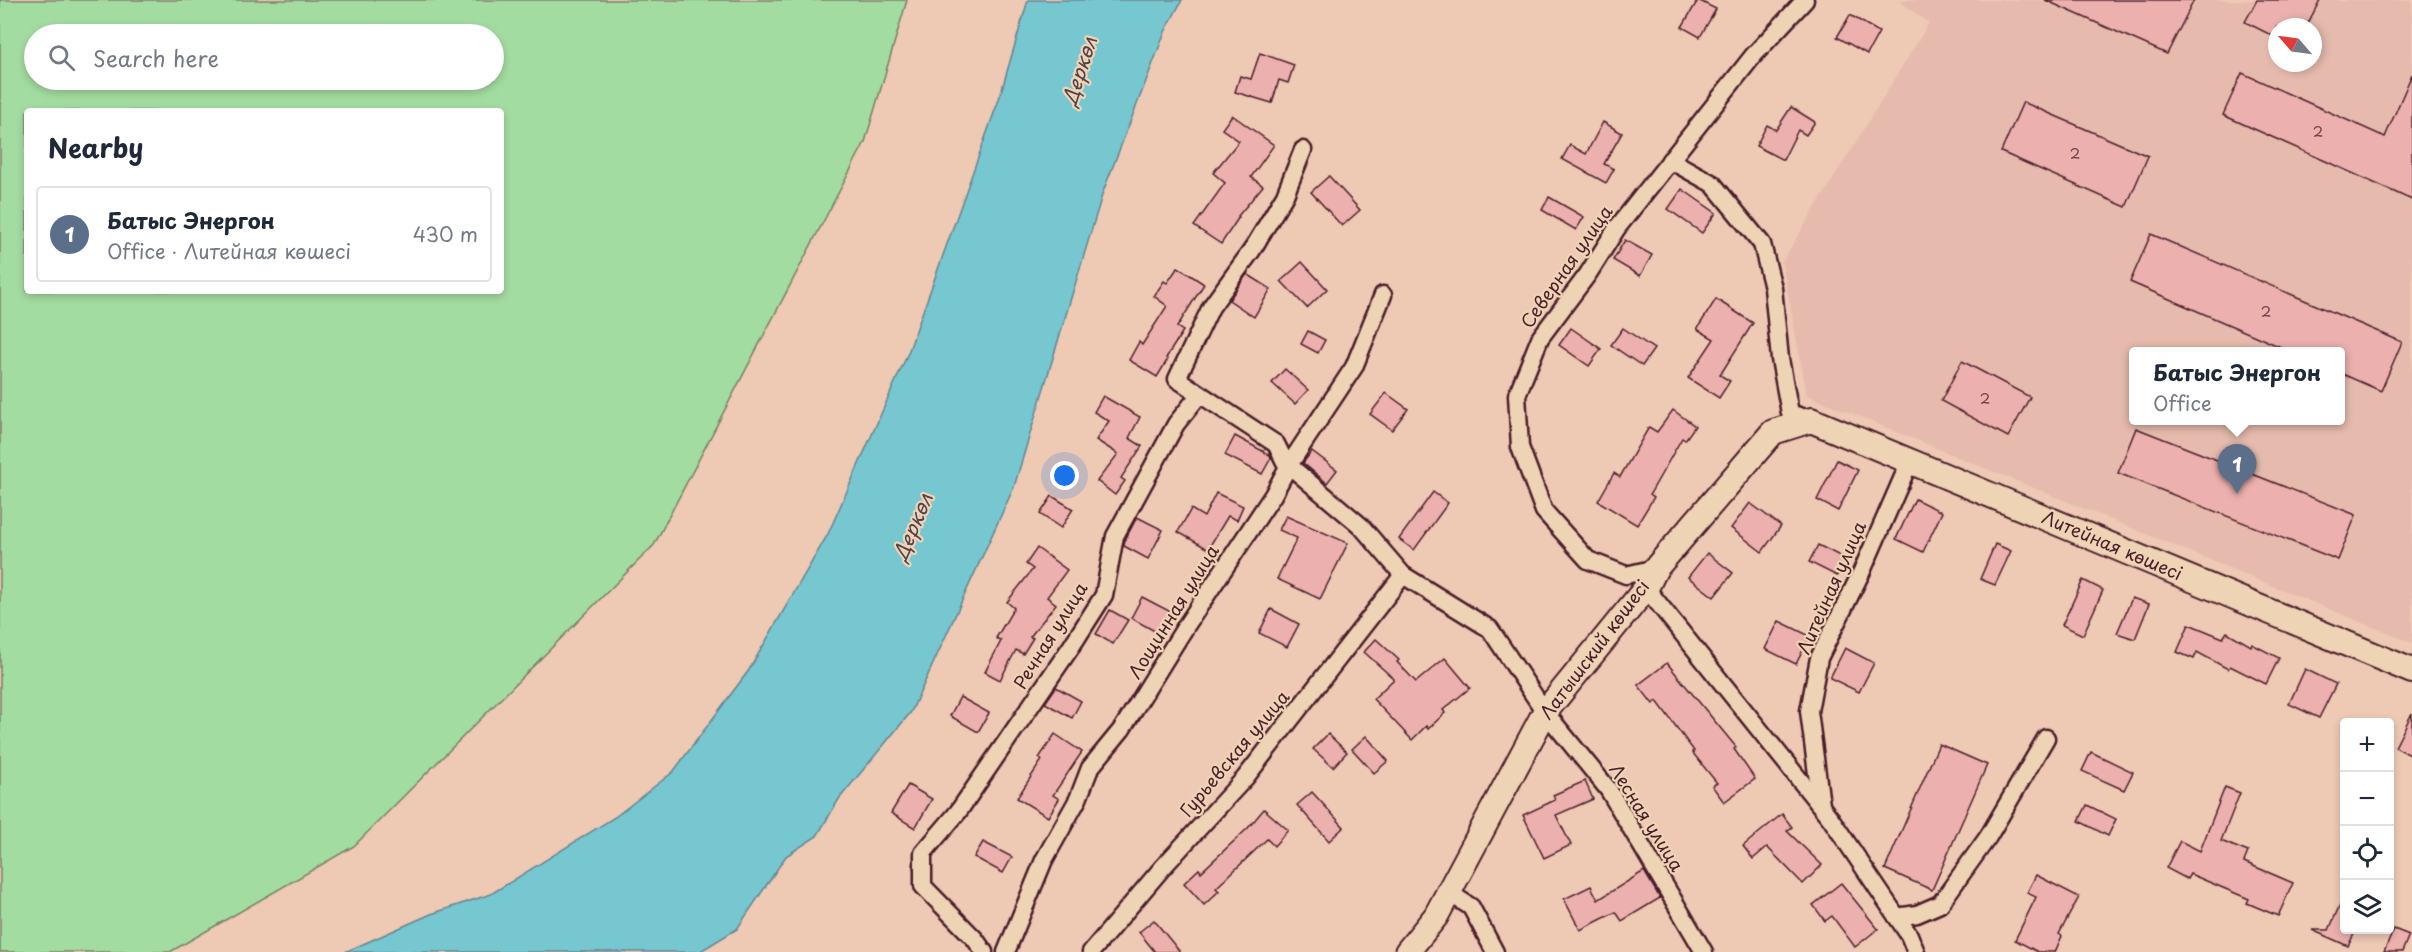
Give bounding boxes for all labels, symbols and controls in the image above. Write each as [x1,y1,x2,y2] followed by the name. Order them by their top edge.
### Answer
[2268,18,2322,72] north arrow
[24,24,504,90] search box
[1053,32,1104,111] water label: Деркөл
[45,41,78,74] icon: search
[93,41,219,74] text: Search here
[2313,119,2323,142] house number: 2
[48,128,143,167] text: Nearby
[2070,141,2080,164] house number: 2
[1513,199,1619,333] street label: Северная улица
[107,203,275,236] text: Батыс Энергон
[65,219,74,249] text: 1
[413,219,478,249] text: 430 m
[107,236,351,266] text: Office · Литейная көшесі
[2261,299,2271,322] house number: 2
[2129,347,2345,425] popup
[2153,355,2321,388] text: Батыс Энергон
[1980,386,1990,409] house number: 2
[2153,388,2212,418] text: Office
[2218,444,2256,494] pin: 1
[1050,461,1079,490] your location
[884,488,940,567] water label: Деркөл
[2038,503,2187,586] street label: Литейная көшесі
[1789,516,1872,658] street label: Литейная улица
[1121,538,1225,683] street label: Лощинная улица
[1532,574,1655,724] street label: Латышский көшесі
[1006,576,1094,694] street label: Речная улица
[1173,683,1295,822] street label: Гурьевская улица
[2340,718,2394,934] map controls
[2340,718,2394,772] button: +
[1603,758,1691,877] street label: Лесная улица
[2340,772,2394,826] button: −
[2340,826,2394,880] button: locate
[2340,880,2394,934] button: layers

